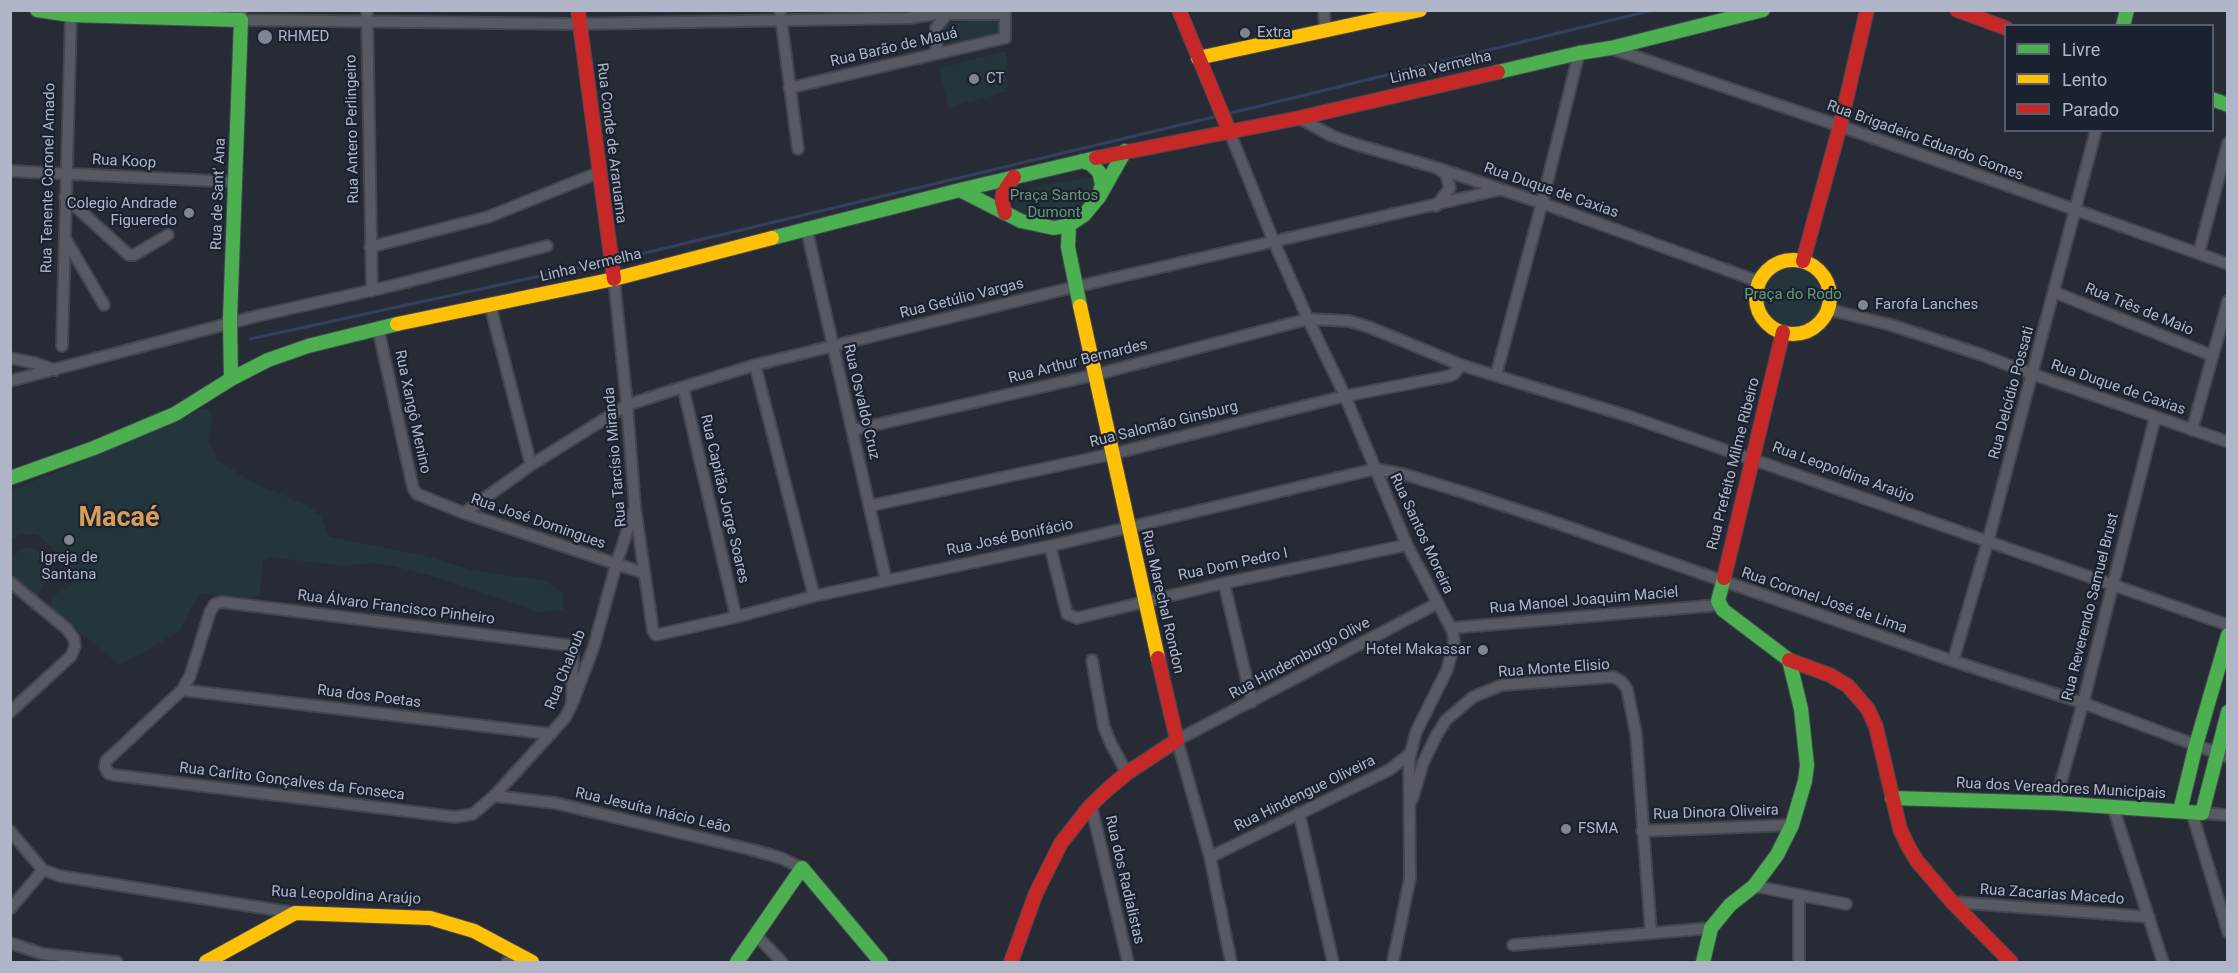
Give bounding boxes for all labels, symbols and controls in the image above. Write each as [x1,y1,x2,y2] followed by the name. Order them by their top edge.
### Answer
[1257,24,1291,42] place label: Extra
[2004,24,2214,132] legend
[829,25,959,71] street label: Rua Barão de Mauá
[1238,26,1252,40] marker: Extra
[256,28,274,46] marker: RHMED
[278,28,329,46] place label: RHMED
[2062,39,2100,60] text: Livre
[1389,48,1493,88] street label: Linha Vermelha
[343,54,363,204] street label: Rua Antero Perlingeiro
[592,62,630,224] street label: Rua Conde de Araruama
[2062,69,2107,90] text: Lento
[986,70,1005,88] place label: CT
[967,72,981,86] marker: CT
[38,83,60,273] street label: Rua Tenente Coronel Amado
[1824,97,2026,185] street label: Rua Brigadeiro Eduardo Gomes
[2062,99,2119,120] text: Parado
[208,138,230,250] street label: Rua de Sant' Ana
[92,151,156,173] street label: Rua Koop
[1481,160,1621,222] street label: Rua Duque de Caxias
[1010,187,1098,222] park label: Praça Santos Dumont
[67,195,177,230] place label: Colegio Andrade Figueredo
[182,206,196,220] marker: Colegio Andrade Figueredo
[539,246,643,286] street label: Linha Vermelha
[898,275,1026,323] street label: Rua Getúlio Vargas
[2082,280,2196,340] street label: Rua Três de Maio
[1744,286,1842,304] park label: Praça do Rodo
[1875,296,1978,314] place label: Farofa Lanches
[1856,298,1870,312] marker: Farofa Lanches
[1986,325,2038,461] street label: Rua Delcídio Possati
[1007,336,1149,388] street label: Rua Arthur Bernardes
[839,343,883,461] street label: Rua Osvaldo Cruz
[390,349,434,475] street label: Rua Xangô Menino
[2048,357,2188,419] street label: Rua Duque de Caxias
[1704,376,1764,552] street label: Rua Prefeito Milme Ribeiro
[601,386,631,528] street label: Rua Tarcísio Miranda
[1088,398,1240,452] street label: Rua Salomão Ginsburg
[696,413,752,585] street label: Rua Capitão Jorge Soares
[1769,439,1917,507] street label: Rua Leopoldina Araújo
[1385,471,1457,597] street label: Rua Santos Moreira
[468,490,608,554] street label: Rua José Domingues
[78,503,160,535] district label: Macaé
[2059,511,2123,703] street label: Rua Reverendo Samuel Brust
[945,516,1075,560] street label: Rua José Bonifácio
[1137,529,1187,675] street label: Rua Marechal Rondon
[62,533,76,547] marker: Igreja de Santana
[1176,545,1290,585] street label: Rua Dom Pedro I
[40,549,98,584] place label: Igreja de Santana
[1739,564,1909,638] street label: Rua Coronel José de Lima
[1489,584,1679,618] street label: Rua Manoel Joaquim Maciel
[296,587,496,629] street label: Rua Álvaro Francisco Pinheiro
[1227,614,1373,704] street label: Rua Hindemburgo Olive
[542,627,590,713] street label: Rua Chaloub
[1366,641,1471,659] place label: Hotel Makassar
[1476,643,1490,657] marker: Hotel Makassar
[1498,656,1610,682] street label: Rua Monte Elisio
[316,682,422,712] street label: Rua dos Poetas
[1232,752,1378,836] street label: Rua Hindengue Oliveira
[178,759,406,805] street label: Rua Carlito Gonçalves da Fonseca
[1956,775,2166,803] street label: Rua dos Vereadores Municipais
[573,784,733,838] street label: Rua Jesuíta Inácio Leão
[1653,802,1779,824] street label: Rua Dinora Oliveira
[1100,814,1148,946] street label: Rua dos Radialistas
[1578,820,1618,838] place label: FSMA
[1559,822,1573,836] marker: FSMA
[1979,881,2125,909] street label: Rua Zacarias Macedo
[271,883,421,909] street label: Rua Leopoldina Araújo

